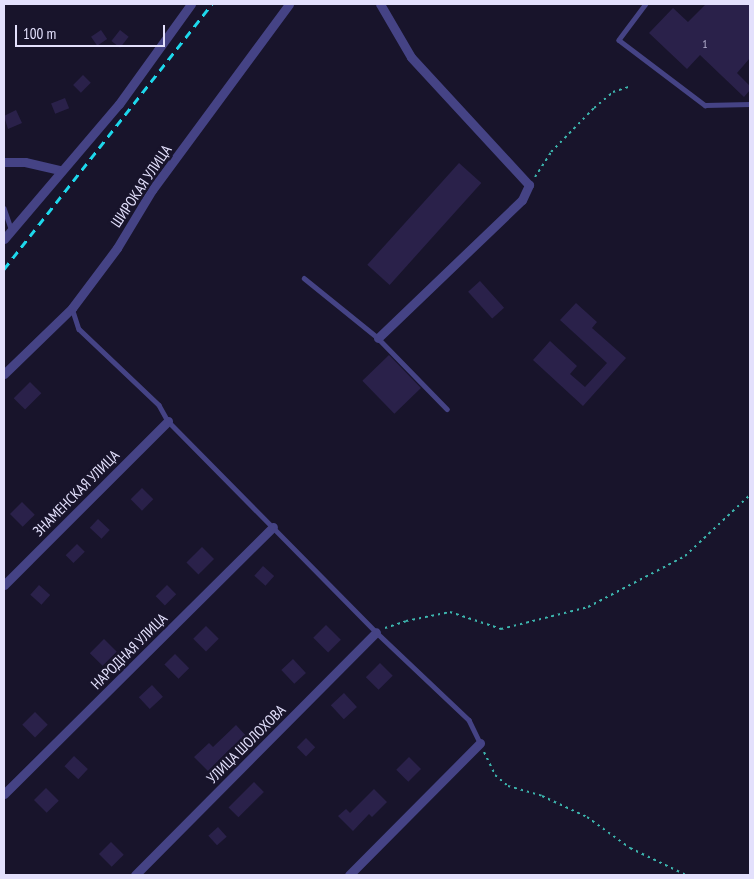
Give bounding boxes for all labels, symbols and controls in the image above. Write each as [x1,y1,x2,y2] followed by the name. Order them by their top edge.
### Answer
[18,15,168,47] scale bar
[23,24,56,43] text: 100 m
[702,37,708,51] house number: 1
[107,141,175,231] street label: ШИРОКАЯ УЛИЦА
[29,446,123,540] street label: ЗНАМЕНСКАЯ УЛИЦА
[87,609,171,693] street label: НАРОДНАЯ УЛИЦА
[203,701,289,787] street label: УЛИЦА ШОЛОХОВА

